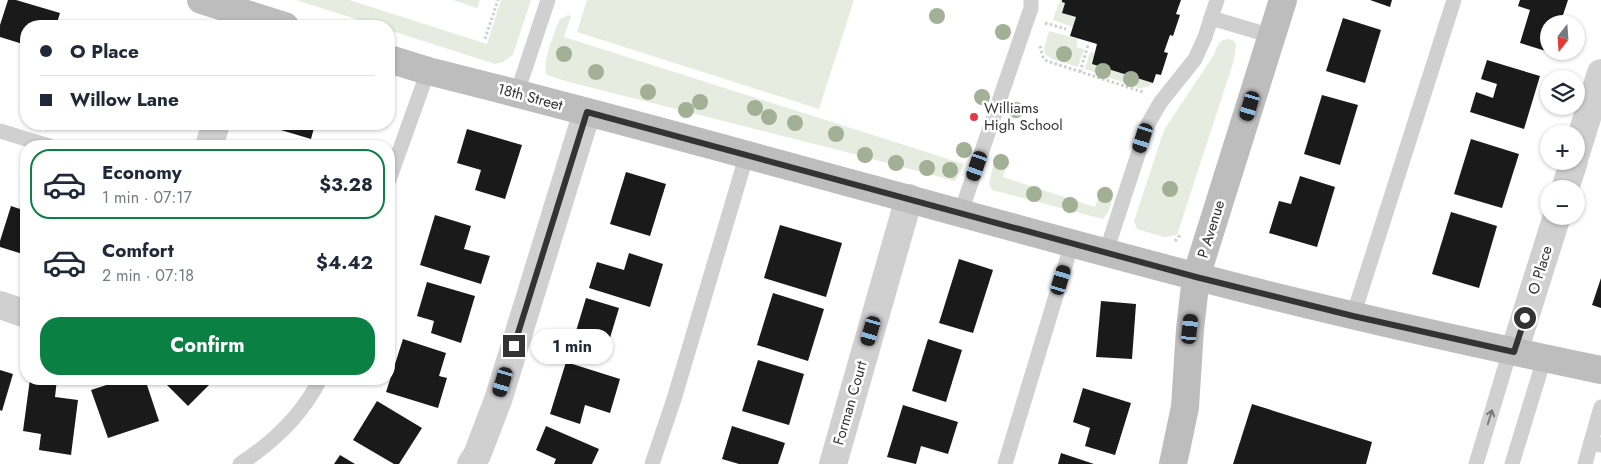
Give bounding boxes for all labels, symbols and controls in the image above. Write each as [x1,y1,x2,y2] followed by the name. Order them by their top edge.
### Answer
[1540,15,1585,60] north arrow
[1540,15,1585,225] map controls
[70,38,139,65] text: O Place
[1540,70,1585,115] button: layers
[495,78,565,116] street label: 18th Street
[70,86,179,113] text: Willow Lane
[1238,89,1261,123] car
[984,97,1063,136] place label: Williams High School
[968,111,980,123] marker: Williams High School
[1131,121,1154,155] car
[1540,125,1585,170] button: +
[965,149,988,183] car
[102,159,182,186] text: Economy
[42,162,87,207] icon: car
[319,171,373,198] text: $3.28
[1540,180,1585,225] button: −
[102,186,192,209] text: 1 min · 07:17
[1192,197,1230,261] street label: P Avenue
[102,237,174,264] text: Comfort
[42,240,87,285] icon: car
[1522,243,1558,297] street label: O Place
[316,249,373,276] text: $4.42
[1049,263,1072,297] car
[102,264,194,287] text: 2 min · 07:18
[1514,307,1536,329] route start
[1180,313,1199,345] car
[859,315,882,347] car
[40,317,375,375] button: Confirm
[532,328,614,364] callout: 1 min
[503,335,525,357] route end
[552,335,592,358] text: 1 min
[827,358,873,448] street label: Forman Court
[491,365,514,399] car
[1486,410,1496,426] one-way arrow

